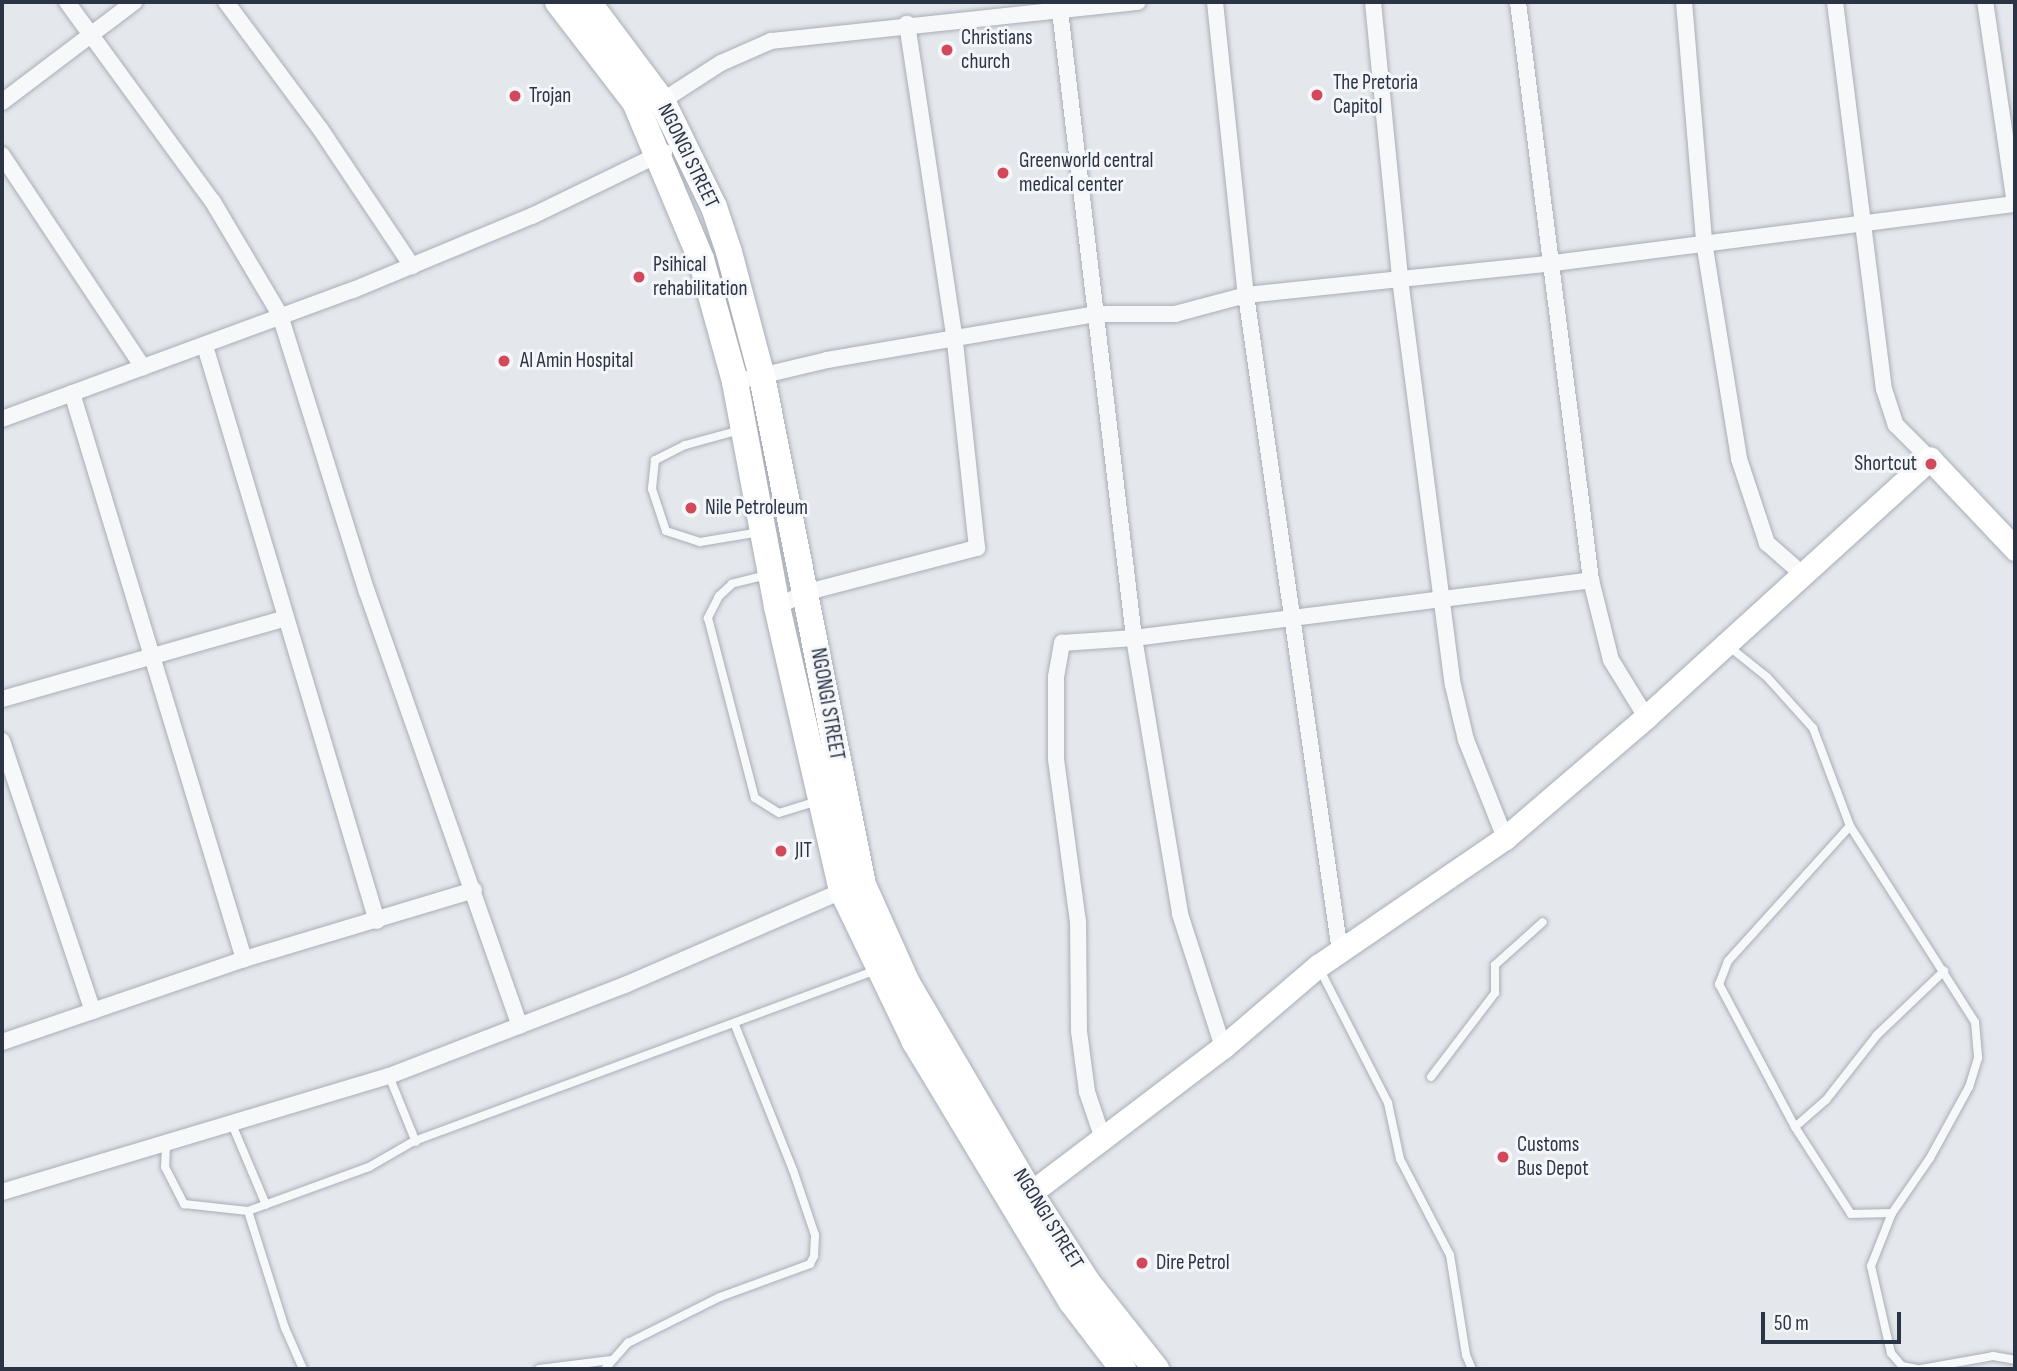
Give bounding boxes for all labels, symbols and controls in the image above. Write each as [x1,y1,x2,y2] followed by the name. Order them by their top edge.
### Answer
[961,25,1033,75] place label: Christians church
[939,42,955,58] marker: Christians church
[1333,70,1418,120] place label: The Pretoria Capitol
[529,83,571,109] place label: Trojan
[1307,85,1327,105] marker: The Pretoria Capitol
[507,88,523,104] marker: Trojan
[652,100,724,212] street label: NGONGI STREET
[1019,148,1154,198] place label: Greenworld central medical center
[993,163,1013,183] marker: Greenworld central medical center
[653,252,747,302] place label: Psihical rehabilitation
[631,269,647,285] marker: Psihical rehabilitation
[520,348,633,374] place label: Al Amin Hospital
[494,351,514,371] marker: Al Amin Hospital
[1854,451,1917,477] place label: Shortcut
[1923,456,1939,472] marker: Shortcut
[705,495,808,521] place label: Nile Petroleum
[683,500,699,516] marker: Nile Petroleum
[805,646,849,762] street label: NGONGI STREET
[795,838,812,864] place label: JIT
[773,843,789,859] marker: JIT
[1517,1132,1589,1182] place label: Customs Bus Depot
[1495,1149,1511,1165] marker: Customs Bus Depot
[1007,1164,1089,1274] street label: NGONGI STREET
[1156,1250,1230,1276] place label: Dire Petrol
[1134,1255,1150,1271] marker: Dire Petrol
[1765,1298,1905,1342] scale bar
[1774,1311,1809,1336] text: 50 m

